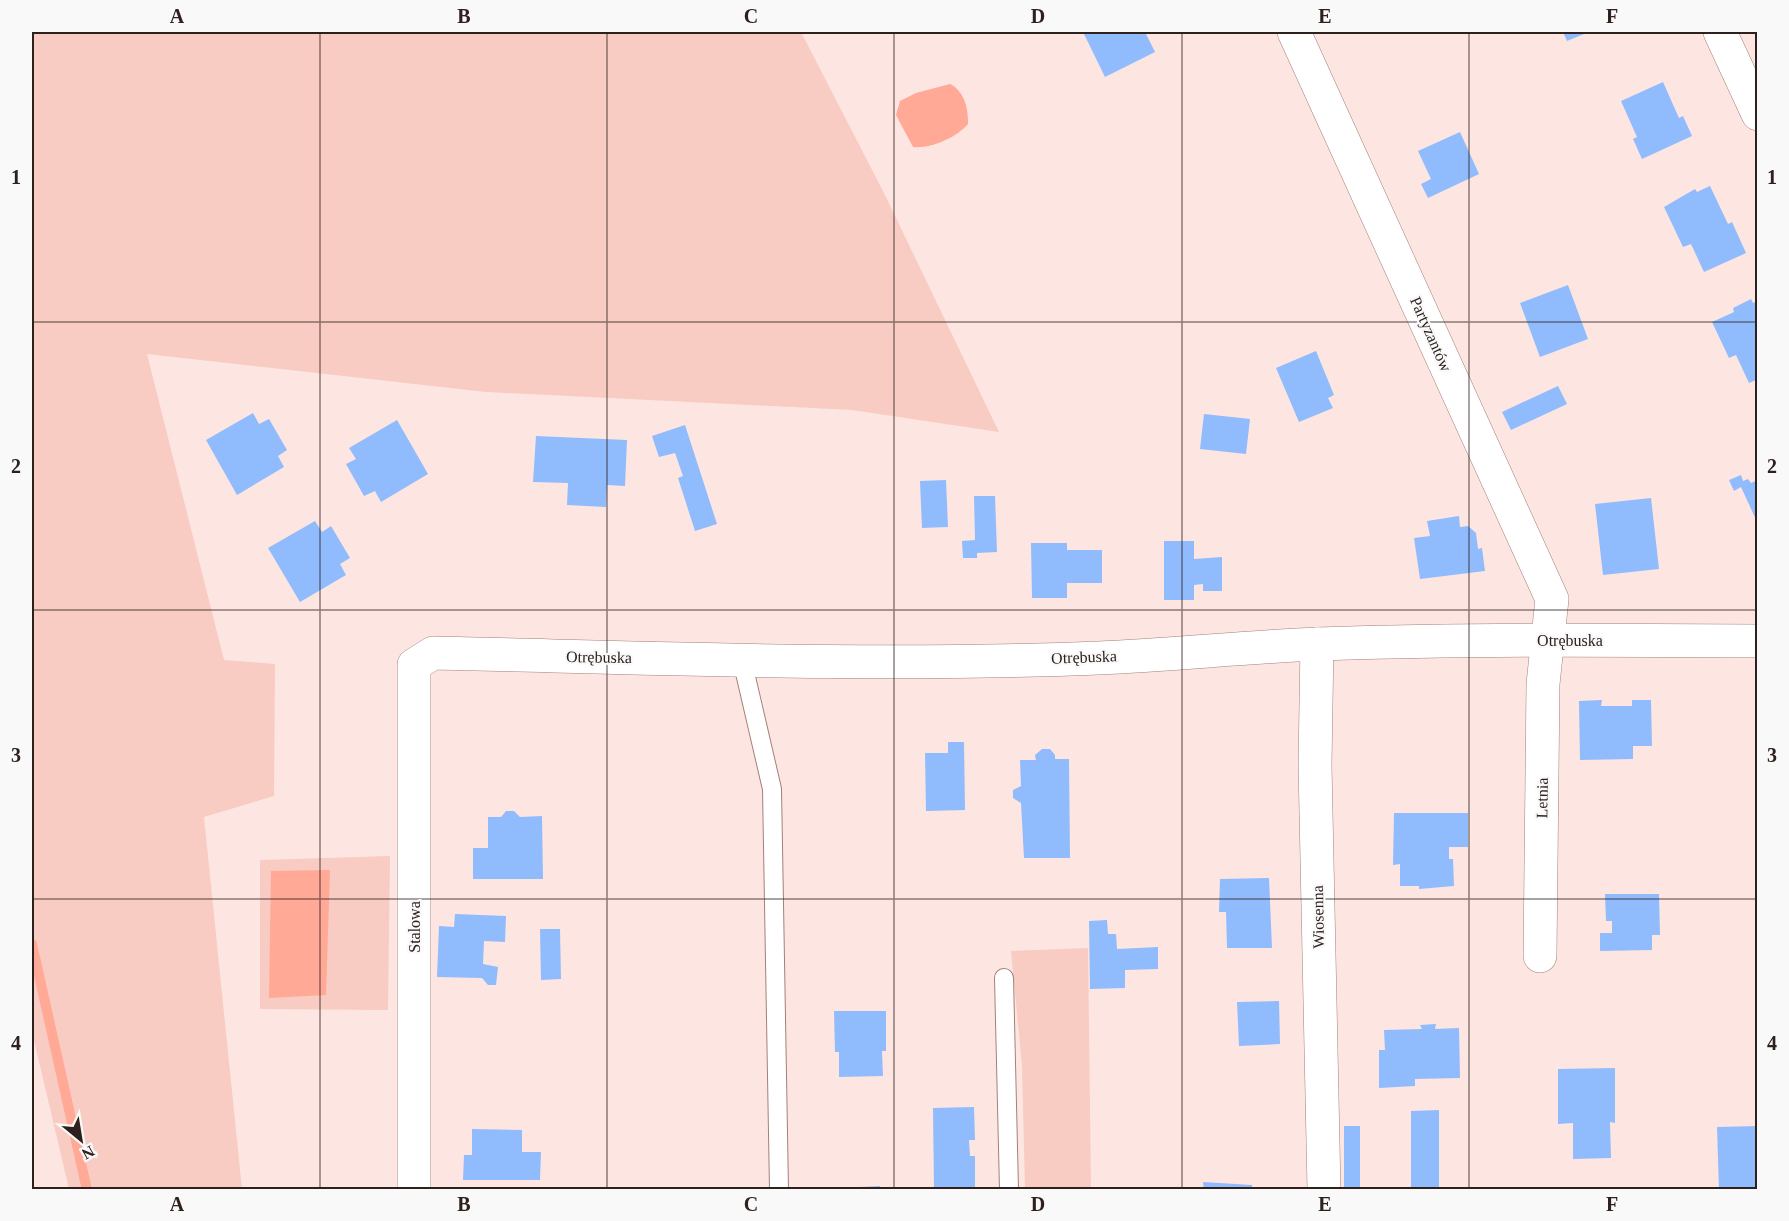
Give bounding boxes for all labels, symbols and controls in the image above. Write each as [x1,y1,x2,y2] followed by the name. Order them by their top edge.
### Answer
[170,5,185,27] text: A
[457,5,471,27] text: B
[744,5,758,27] text: C
[1031,5,1045,27] text: D
[1318,5,1332,27] text: E
[1606,5,1618,27] text: F
[11,166,21,188] text: 1
[1767,166,1777,188] text: 1
[1406,294,1455,375] street label: Partyzantów
[11,455,21,477] text: 2
[1767,455,1777,477] text: 2
[1537,632,1603,650] street label: Otrębuska
[1051,647,1117,668] street label: Otrębuska
[566,648,632,667] street label: Otrębuska
[11,744,21,766] text: 3
[1767,744,1777,766] text: 3
[1533,777,1551,819] street label: Letnia
[1309,885,1327,949] street label: Wiosenna
[406,901,423,953] street label: Stalowa
[11,1032,21,1054] text: 4
[1767,1032,1777,1054] text: 4
[51,1110,111,1170] north arrow
[79,1142,98,1163] text: N
[170,1193,185,1215] text: A
[457,1193,471,1215] text: B
[744,1193,758,1215] text: C
[1031,1193,1045,1215] text: D
[1318,1193,1332,1215] text: E
[1606,1193,1618,1215] text: F

